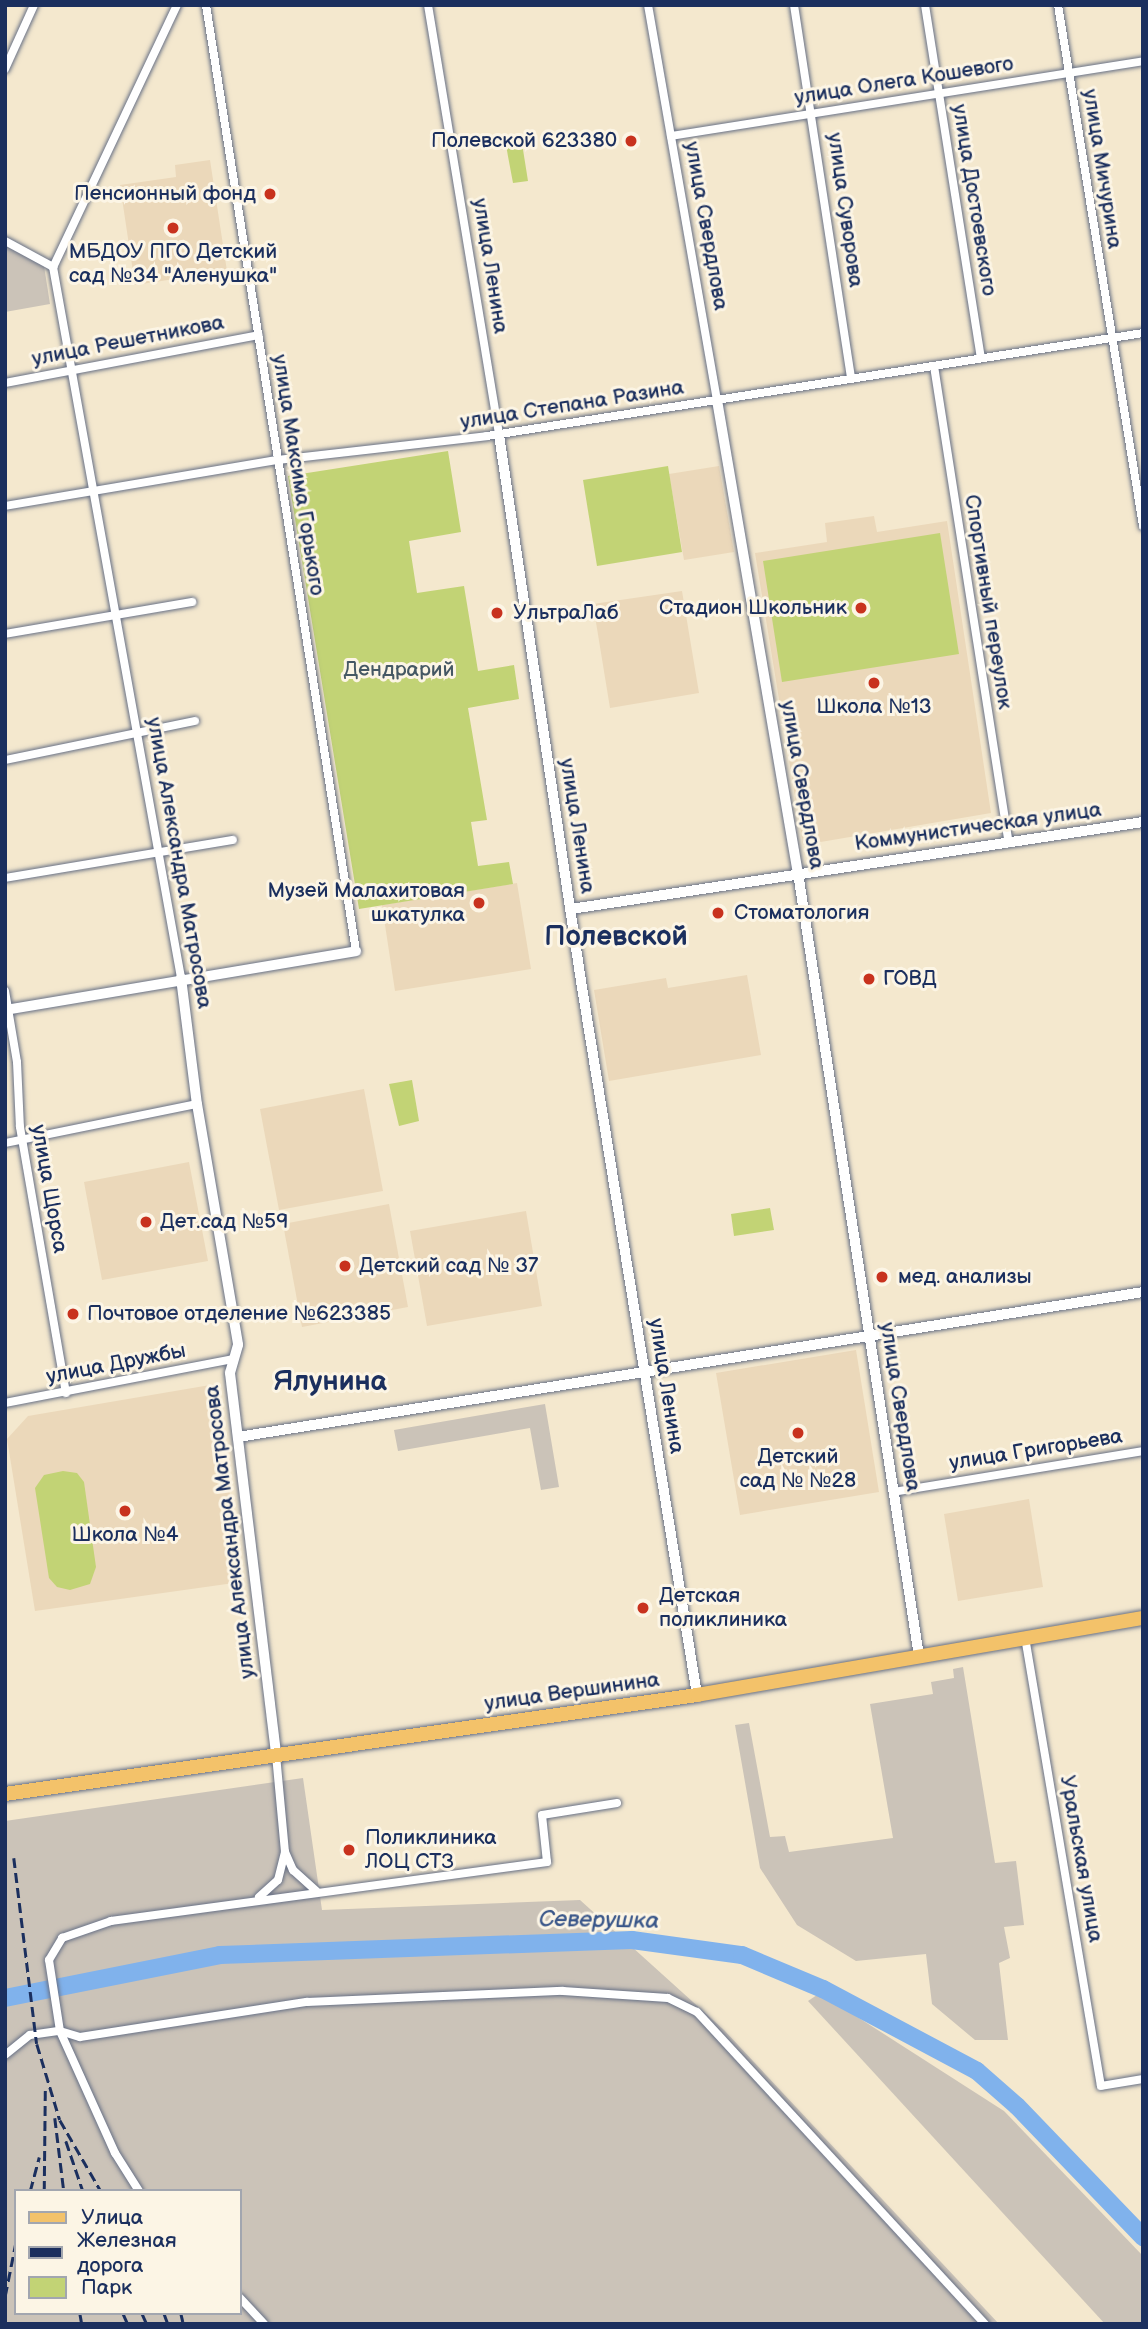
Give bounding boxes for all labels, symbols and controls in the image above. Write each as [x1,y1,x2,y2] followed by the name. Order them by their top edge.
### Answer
[793,51,1015,111] street label: улица Олега Кошевого
[1077,87,1127,251] street label: улица Мичурина
[946,102,1002,298] street label: улица Достоевского
[431,128,617,154] place label: Полевской 623380
[822,131,868,289] street label: улица Суворова
[623,133,639,149] marker: Полевской 623380
[679,140,733,312] street label: улица Свердлова
[74,181,256,207] place label: Пенсионный фонд
[262,186,278,202] marker: Пенсионный фонд
[467,197,513,335] street label: улица Ленина
[165,220,181,236] marker: МБДОУ ПГО Детский сад №34 "Аленушка"
[69,239,277,289] place label: МБДОУ ПГО Детский сад №34 "Аленушка"
[30,310,226,372] street label: улица Решетникова
[266,353,330,597] street label: улица Максима Горького
[459,375,685,435] street label: улица Степана Разина
[959,493,1017,711] street label: Спортивный переулок
[659,595,847,621] place label: Стадион Школьник
[513,600,618,626] place label: УльтраЛаб
[853,600,869,616] marker: Стадион Школьник
[487,603,507,623] marker: УльтраЛаб
[343,657,455,683] park label: Дендрарий
[866,675,882,691] marker: Школа №13
[816,694,932,720] place label: Школа №13
[775,699,829,871] street label: улица Свердлова
[141,715,217,1011] street label: улица Александра Матросова
[554,757,600,895] street label: улица Ленина
[853,797,1103,857] street label: Коммунистическая улица
[267,878,465,928] place label: Музей Малахитовая шкатулка
[471,895,487,911] marker: Музей Малахитовая шкатулка
[734,900,869,926] place label: Стоматология
[708,903,728,923] marker: Стоматология
[544,920,688,954] district label: Полевской
[883,966,937,992] place label: ГОВД
[861,971,877,987] marker: ГОВД
[25,1123,73,1255] street label: улица Щорса
[160,1209,288,1235] place label: Дет.сад №59
[138,1214,154,1230] marker: Дет.сад №59
[359,1253,538,1279] place label: Детский сад № 37
[337,1258,353,1274] marker: Детский сад № 37
[898,1264,1032,1290] place label: мед. анализы
[872,1267,892,1287] marker: мед. анализы
[87,1301,391,1327] place label: Почтовое отделение №623385
[65,1306,81,1322] marker: Почтовое отделение №623385
[643,1317,689,1455] street label: улица Ленина
[874,1321,926,1493] street label: улица Свердлова
[44,1338,188,1390] street label: улица Дружбы
[273,1365,387,1399] district label: Ялунина
[199,1384,261,1680] street label: улица Александра Матросова
[948,1424,1124,1476] street label: улица Григорьева
[790,1425,806,1441] marker: Детский сад № №28
[740,1444,856,1494] place label: Детский сад № №28
[117,1503,133,1519] marker: Школа №4
[71,1522,179,1548] place label: Школа №4
[659,1583,787,1633] place label: Детская поликлиника
[633,1598,653,1618] marker: Детская поликлиника
[483,1667,661,1717] street label: улица Вершинина
[1054,1773,1108,1945] street label: Уральская улица
[365,1825,497,1875] place label: Поликлиника ЛОЦ СТЗ
[339,1840,359,1860] marker: Поликлиника ЛОЦ СТЗ
[539,1905,659,1935] water label: Северушка
[14,2189,242,2315] legend
[81,2205,143,2230] text: Улица
[77,2228,177,2278] text: Железная дорога
[81,2275,132,2300] text: Парк

